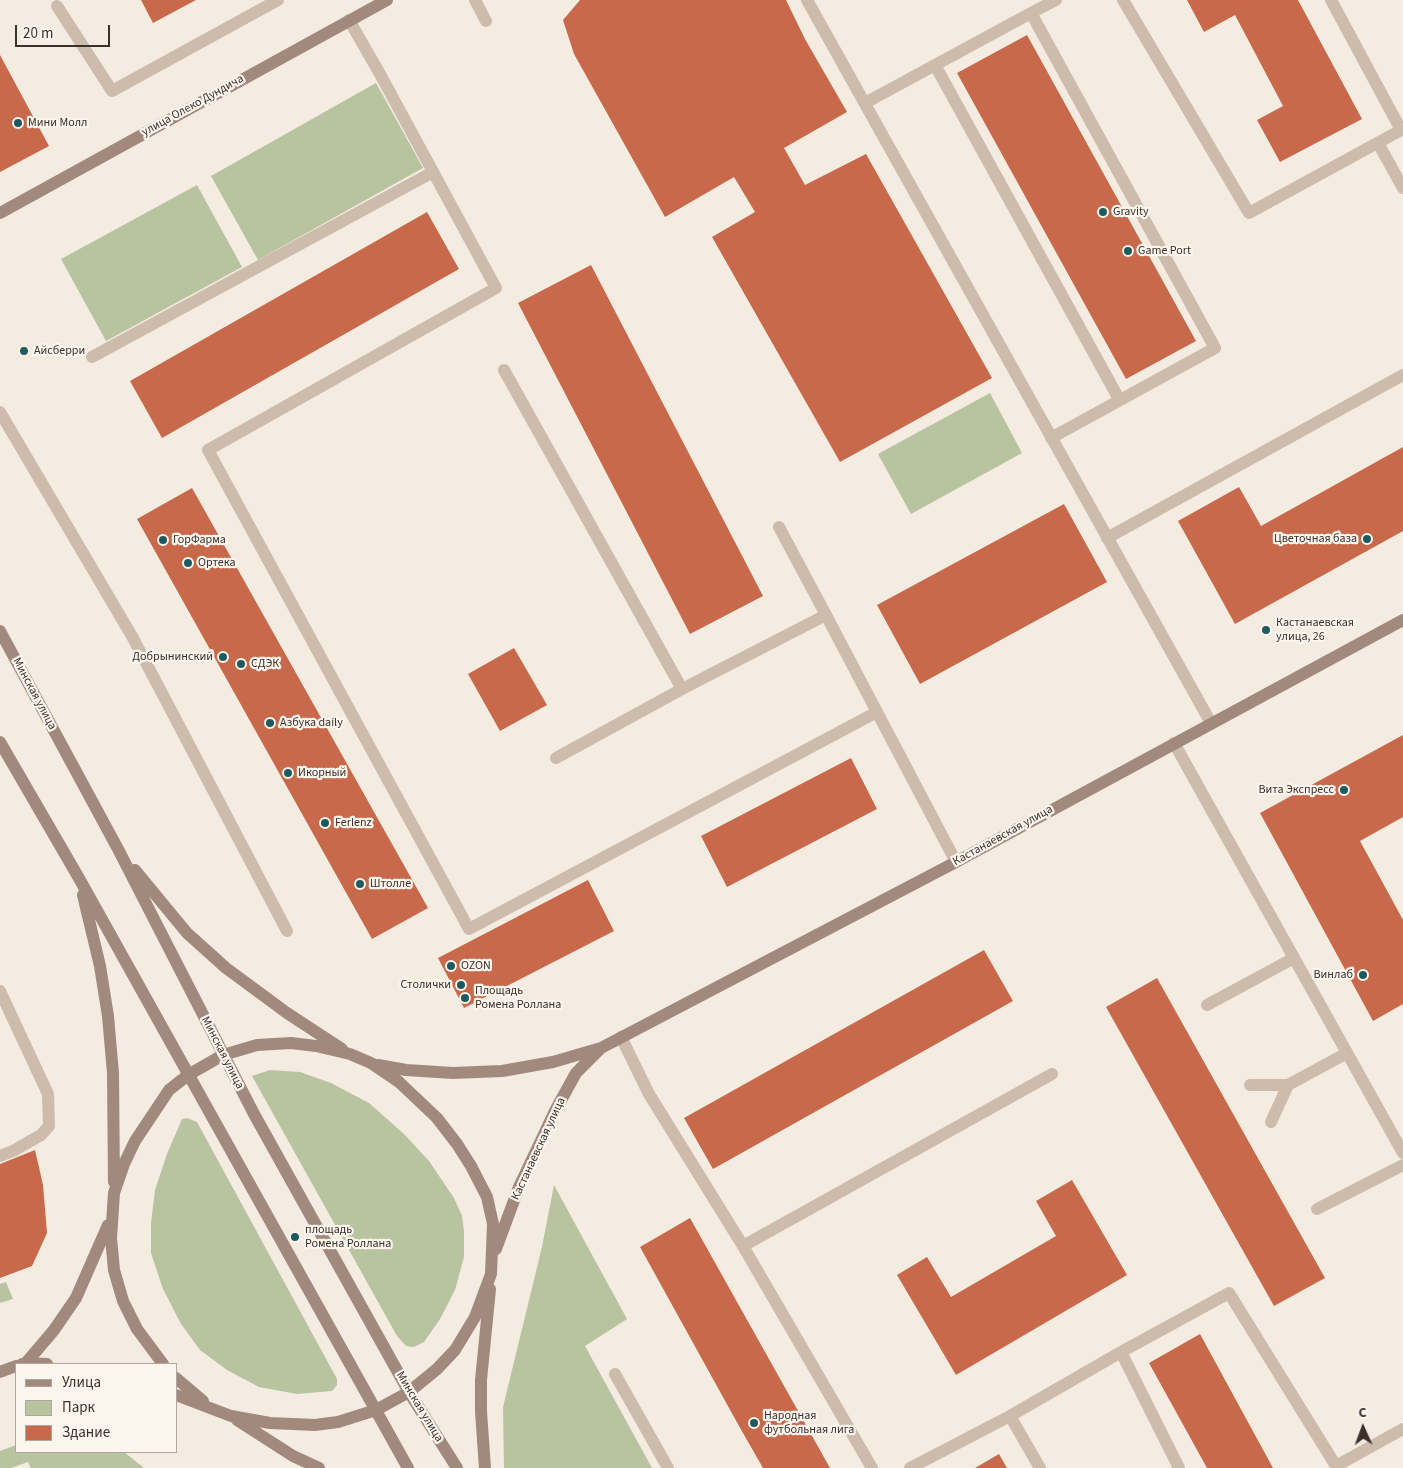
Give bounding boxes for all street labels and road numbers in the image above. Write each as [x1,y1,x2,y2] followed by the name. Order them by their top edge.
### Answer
[140,72,246,140] street label: улица Олеко Дундича
[9,655,59,733] street label: Минская улица
[951,803,1055,869] street label: Кастанаевская улица
[198,1014,246,1092] street label: Минская улица
[509,1095,569,1203] street label: Кастанаевская улица
[392,1369,446,1445] street label: Минская улица

